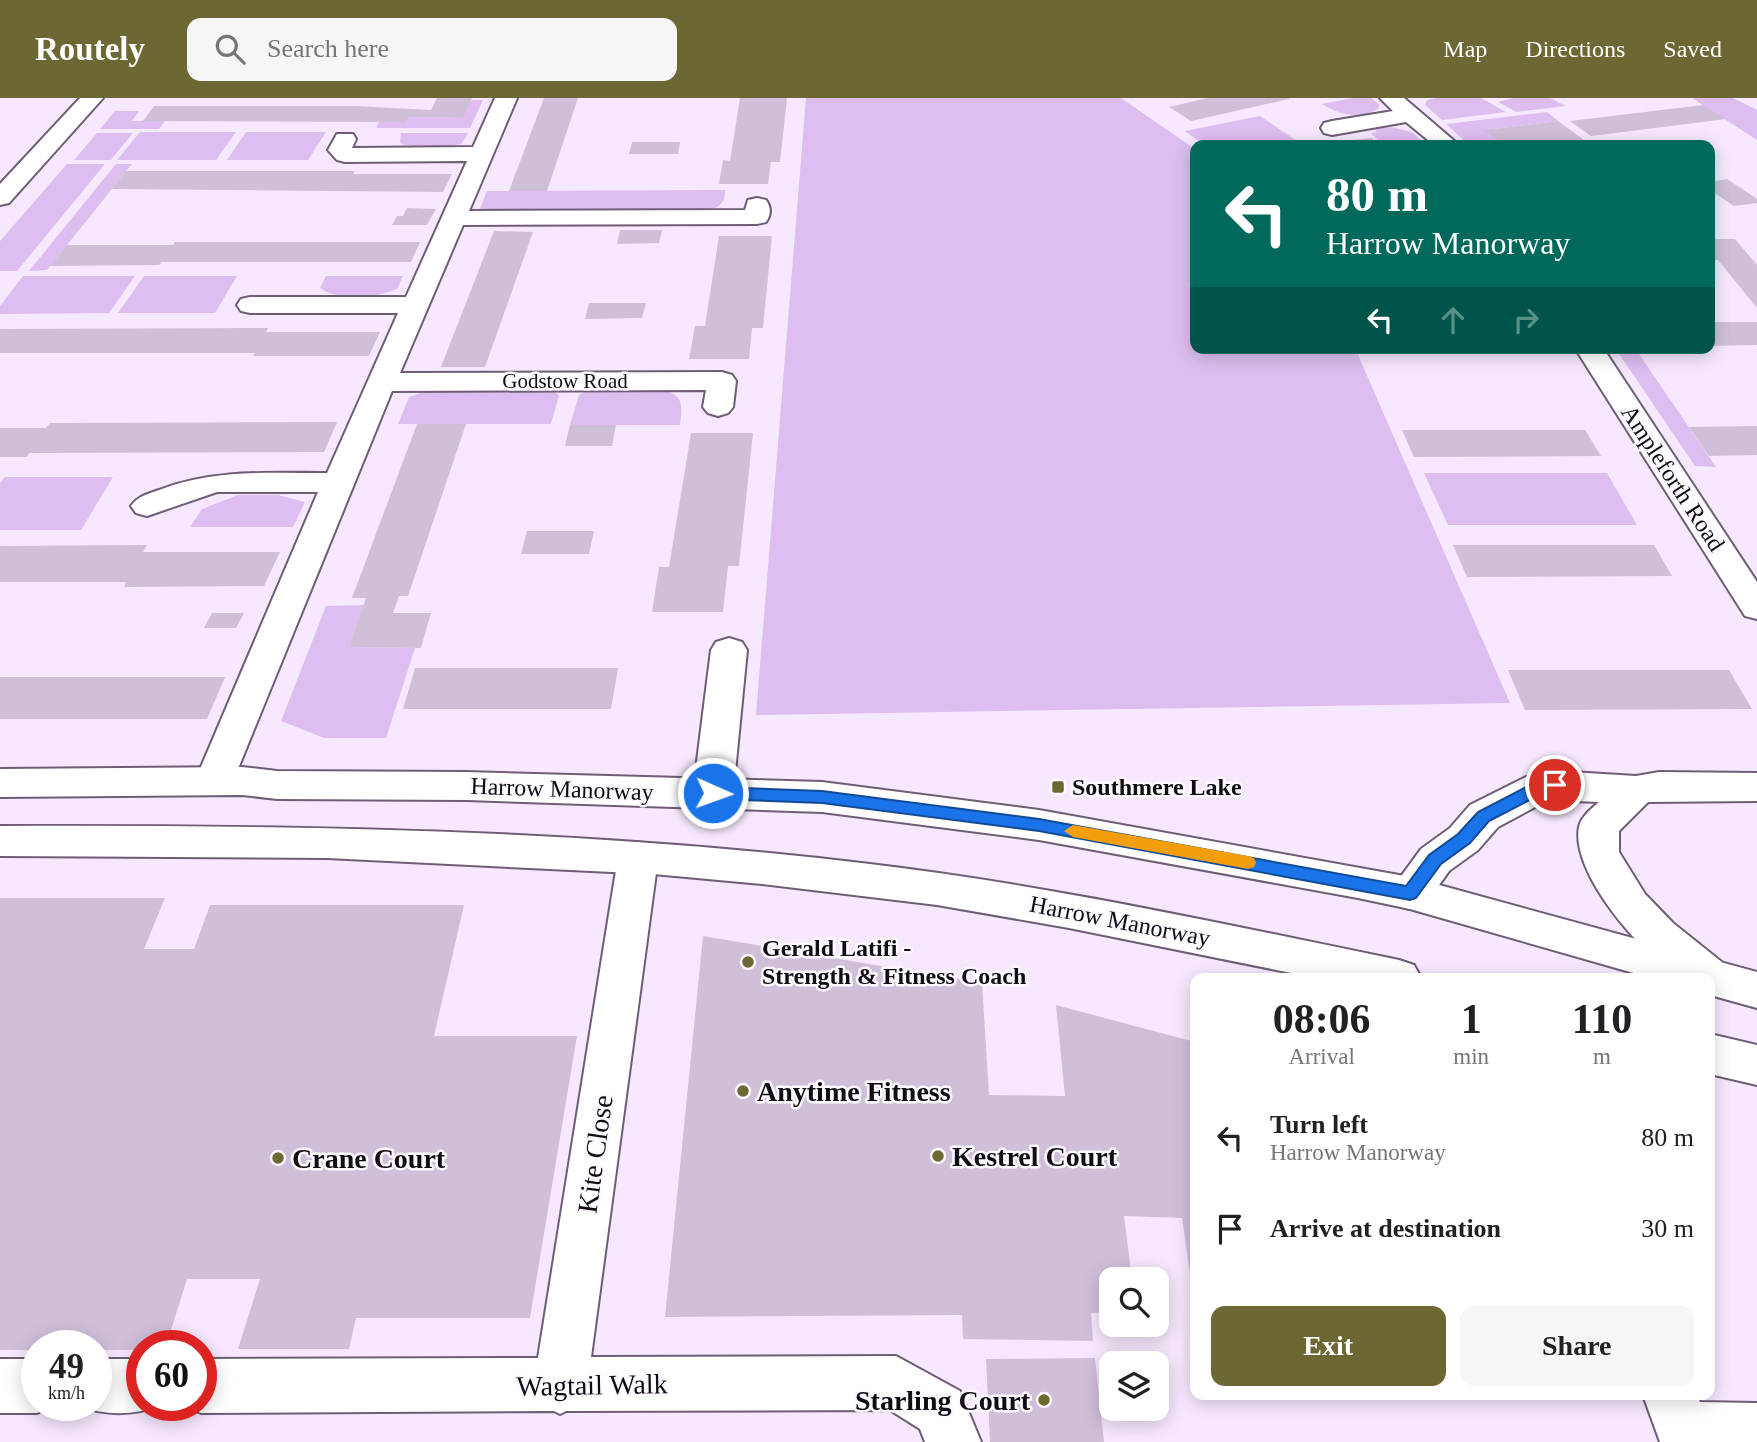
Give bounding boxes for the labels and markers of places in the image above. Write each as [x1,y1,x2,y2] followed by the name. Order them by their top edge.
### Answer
[1525,755,1585,815] pin
[1072,774,1242,800] place label: Southmere Lake
[1050,779,1066,795] marker: Southmere Lake
[762,935,1026,989] place label: Gerald Latifi - Strength & Fitness Coach
[740,954,756,970] marker: Gerald Latifi - Strength & Fitness Coach
[757,1076,951,1107] place label: Anytime Fitness
[735,1083,751,1099] marker: Anytime Fitness
[952,1141,1118,1172] place label: Kestrel Court
[292,1143,446,1174] place label: Crane Court
[930,1148,946,1164] marker: Kestrel Court
[270,1150,286,1166] marker: Crane Court
[855,1385,1031,1416] place label: Starling Court
[1036,1392,1052,1408] marker: Starling Court

